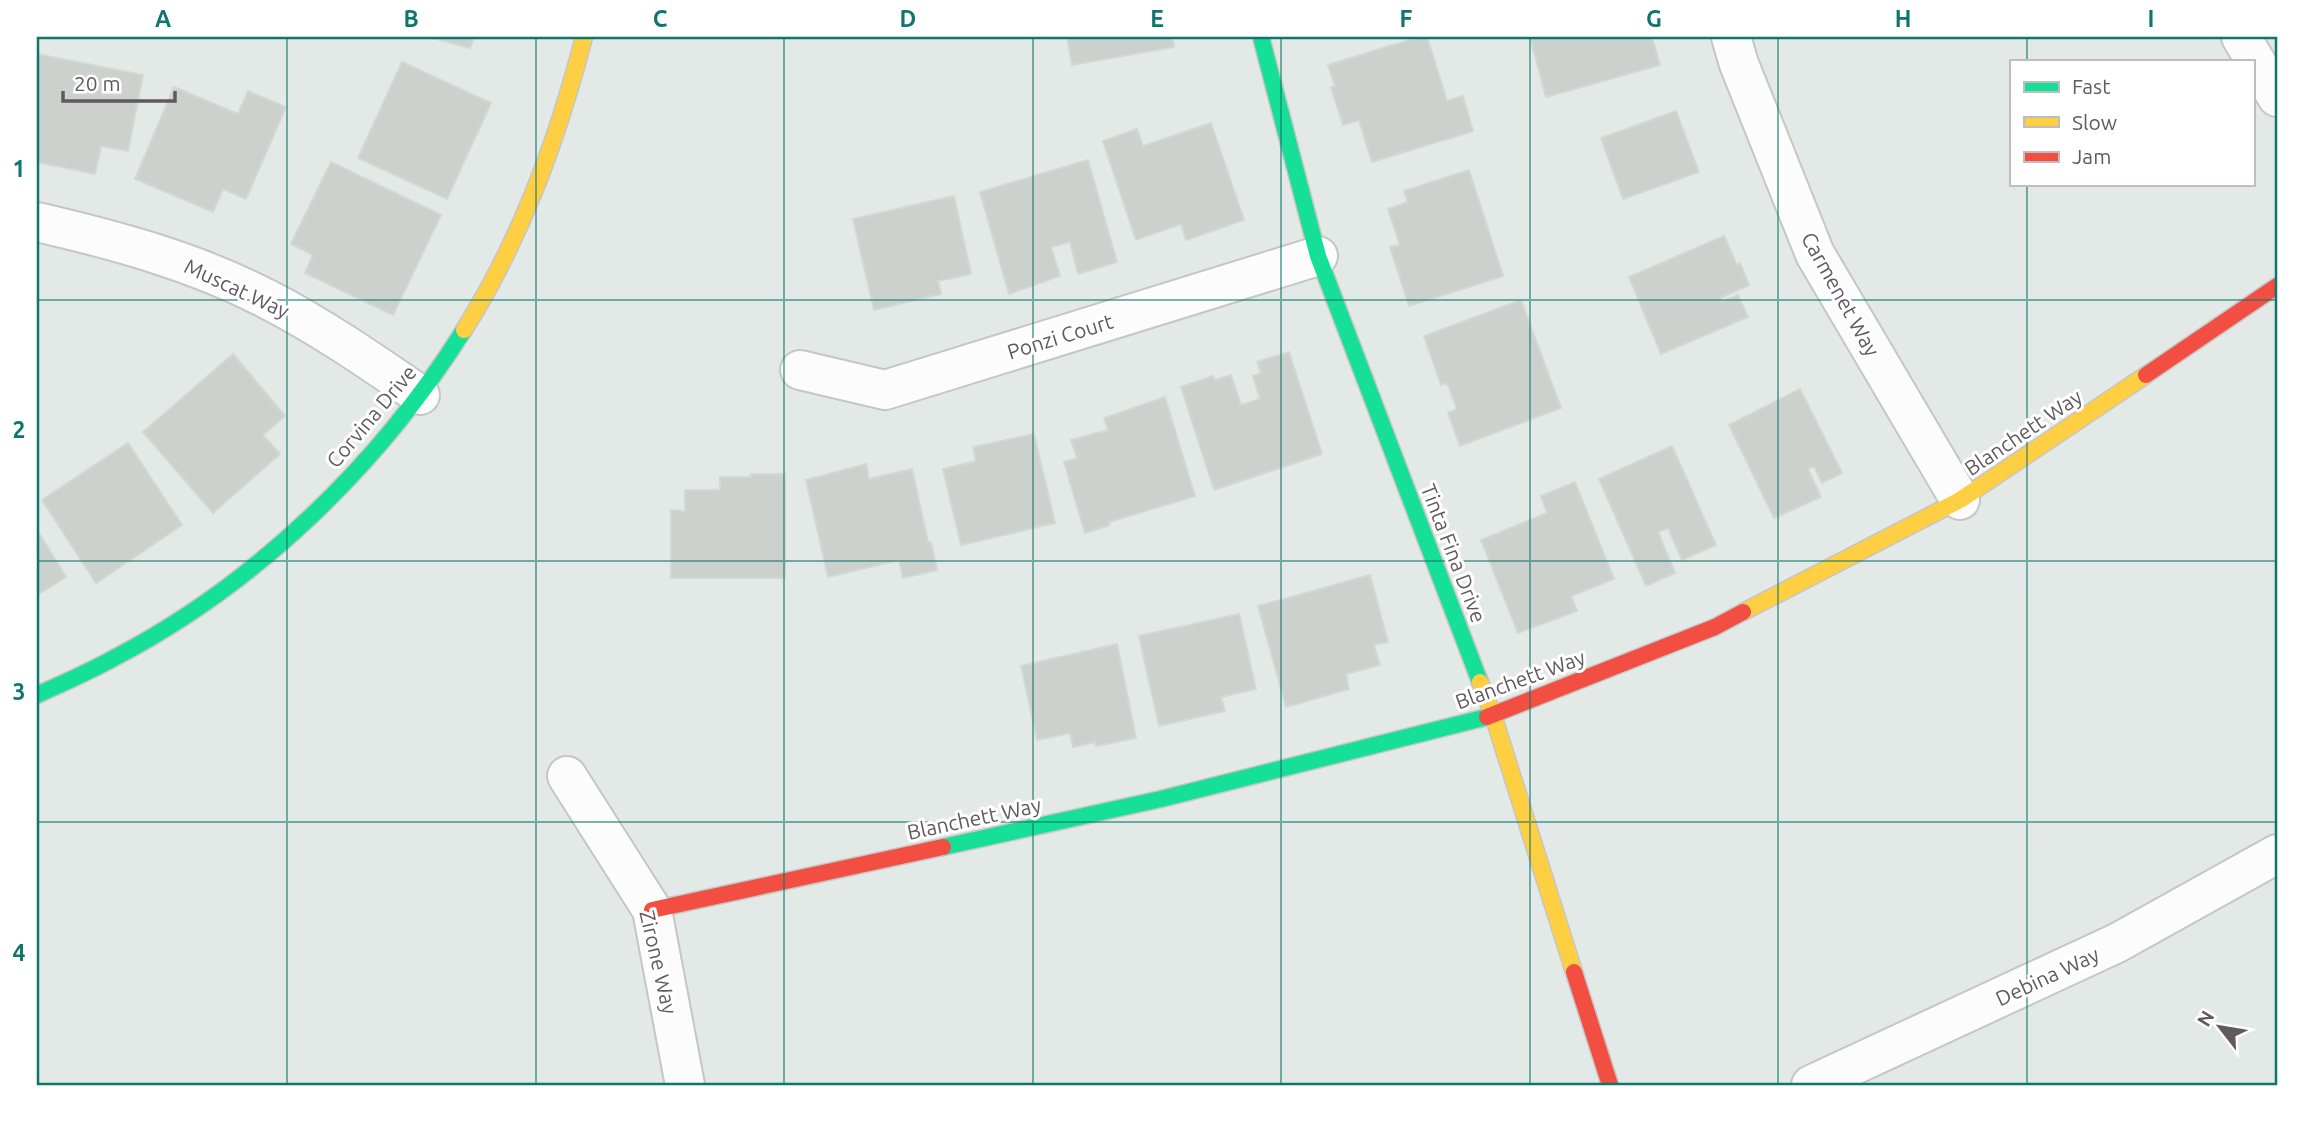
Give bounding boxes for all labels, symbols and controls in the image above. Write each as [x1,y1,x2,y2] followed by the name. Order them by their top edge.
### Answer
[155,6,171,31] text: A
[403,6,419,31] text: B
[653,6,668,31] text: C
[900,6,916,31] text: D
[1150,6,1164,31] text: E
[1400,6,1413,31] text: F
[1646,6,1662,31] text: G
[1895,6,1911,31] text: H
[2148,6,2154,31] text: I
[63,60,175,104] scale bar
[2010,60,2254,186] legend
[74,71,121,95] text: 20 m
[2072,74,2110,98] text: Fast
[2072,110,2117,134] text: Slow
[2072,144,2111,168] text: Jam
[13,156,25,181] text: 1
[1797,228,1885,360] street label: Carmenet Way
[181,253,293,323] street label: Muscat Way
[1004,309,1116,363] street label: Ponzi Court
[321,360,421,472] street label: Corvina Drive
[1960,384,2086,480] street label: Blanchett Way
[13,417,25,442] text: 2
[1417,480,1491,626] street label: Tinta Fina Drive
[1452,644,1588,714] street label: Blanchett Way
[13,679,25,704] text: 3
[905,792,1043,844] street label: Blanchett Way
[635,908,683,1016] street label: Zirone Way
[13,940,26,965] text: 4
[1991,942,2103,1010] street label: Debina Way
[2184,992,2254,1062] north arrow
[2192,1006,2219,1030] text: N

